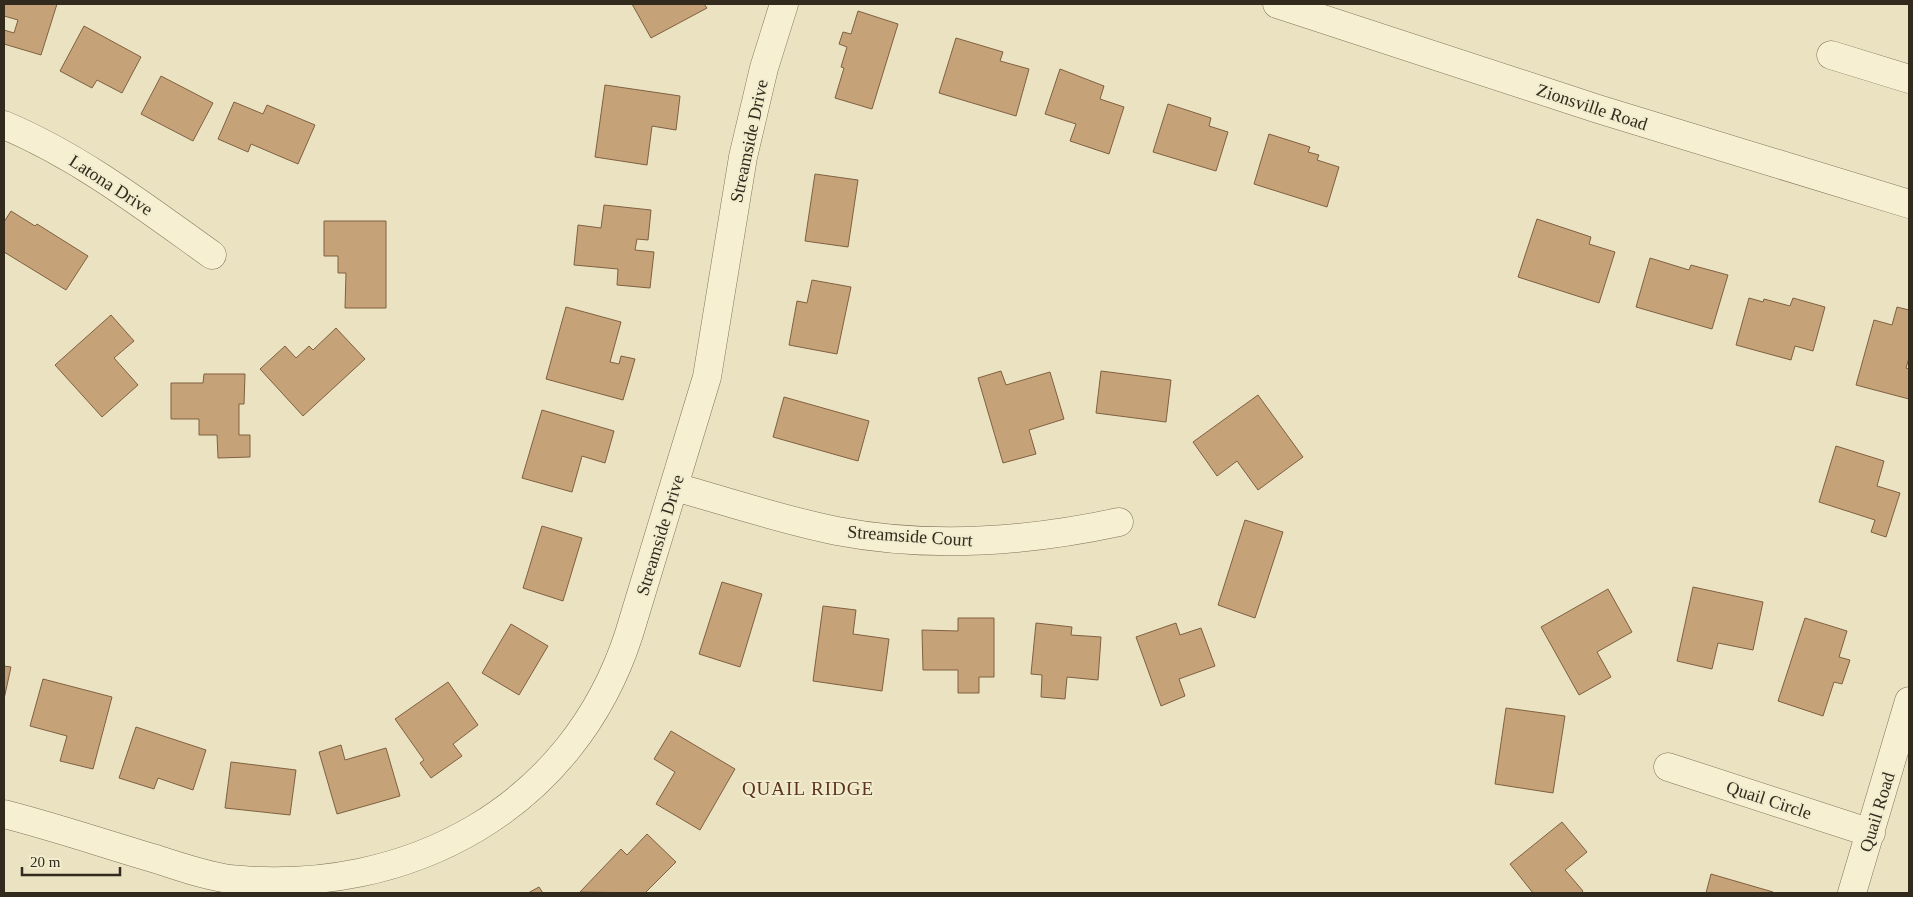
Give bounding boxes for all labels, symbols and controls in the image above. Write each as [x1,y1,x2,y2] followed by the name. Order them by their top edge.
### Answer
[726,78,772,204] street label: Streamside Drive
[1534,80,1650,134] street label: Zionsville Road
[66,151,156,219] street label: Latona Drive
[632,472,688,598] street label: Streamside Drive
[847,522,973,550] street label: Streamside Court
[1855,770,1899,854] street label: Quail Road
[1724,777,1814,823] street label: Quail Circle
[742,778,874,799] district label: QUAIL RIDGE
[22,844,120,876] scale bar
[30,854,61,870] text: 20 m

